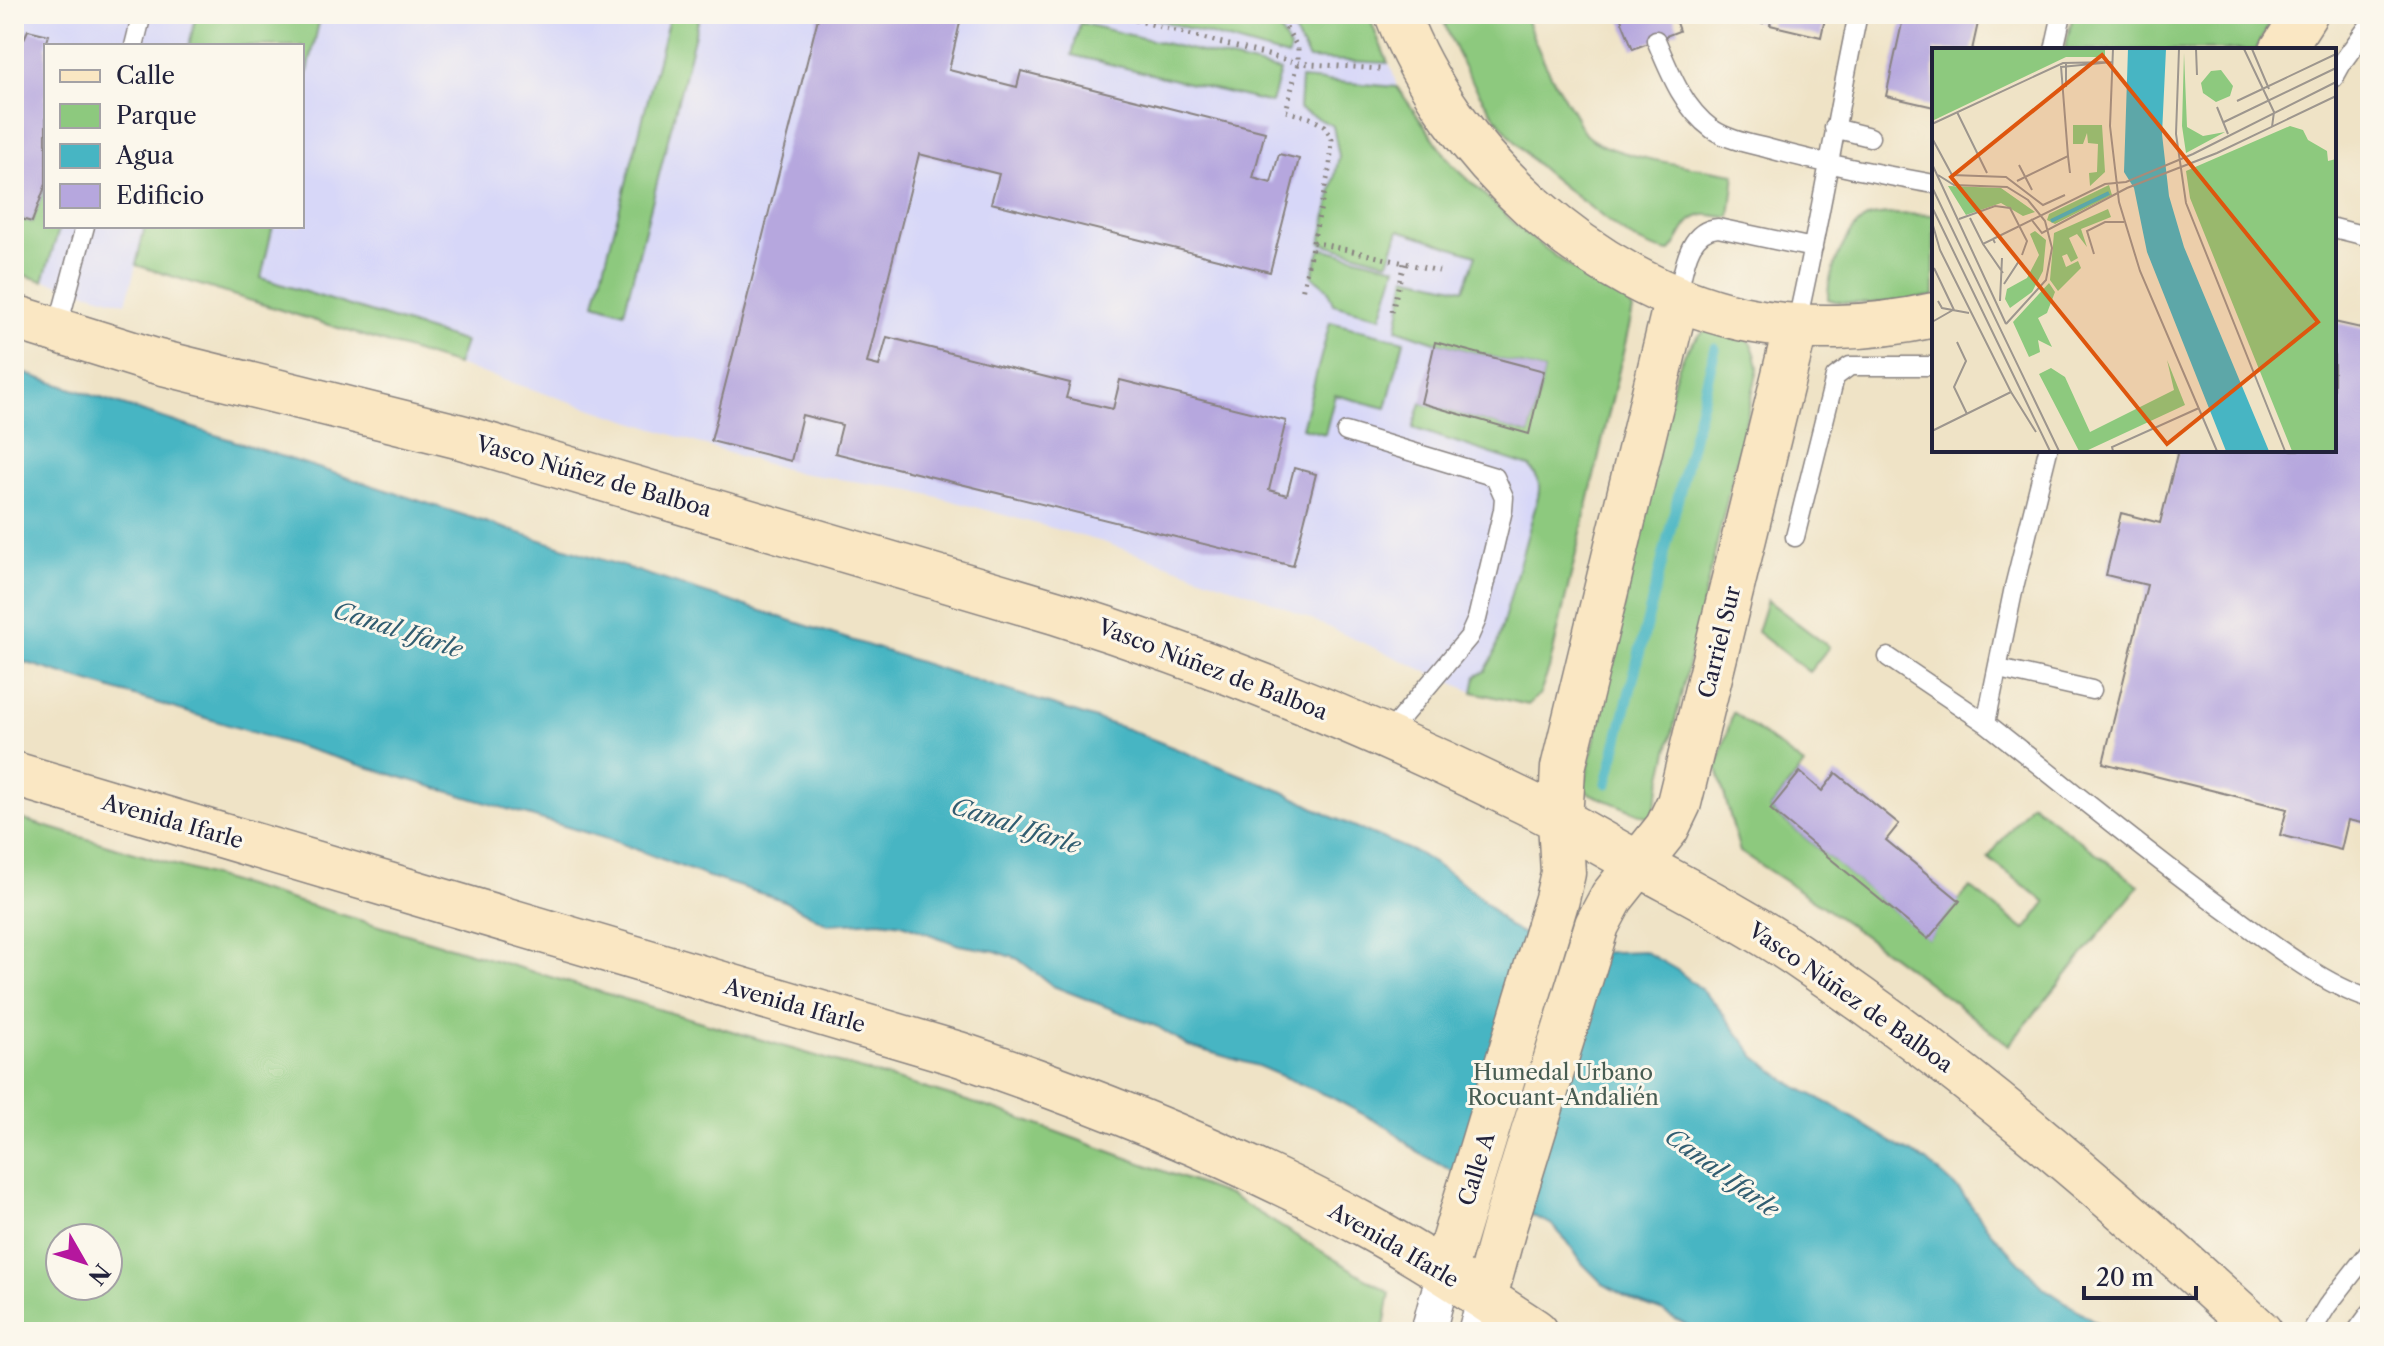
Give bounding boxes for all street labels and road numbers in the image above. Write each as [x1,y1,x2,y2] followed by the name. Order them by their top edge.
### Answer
[472,430,715,523] street label: Vasco Núñez de Balboa
[1693,583,1746,701] street label: Carriel Sur
[1093,613,1332,726] street label: Vasco Núñez de Balboa
[98,788,247,855] street label: Avenida Ifarle
[1742,916,1958,1078] street label: Vasco Núñez de Balboa
[720,972,869,1039] street label: Avenida Ifarle
[1453,1129,1501,1209] street label: Calle A
[1323,1197,1464,1293] street label: Avenida Ifarle

